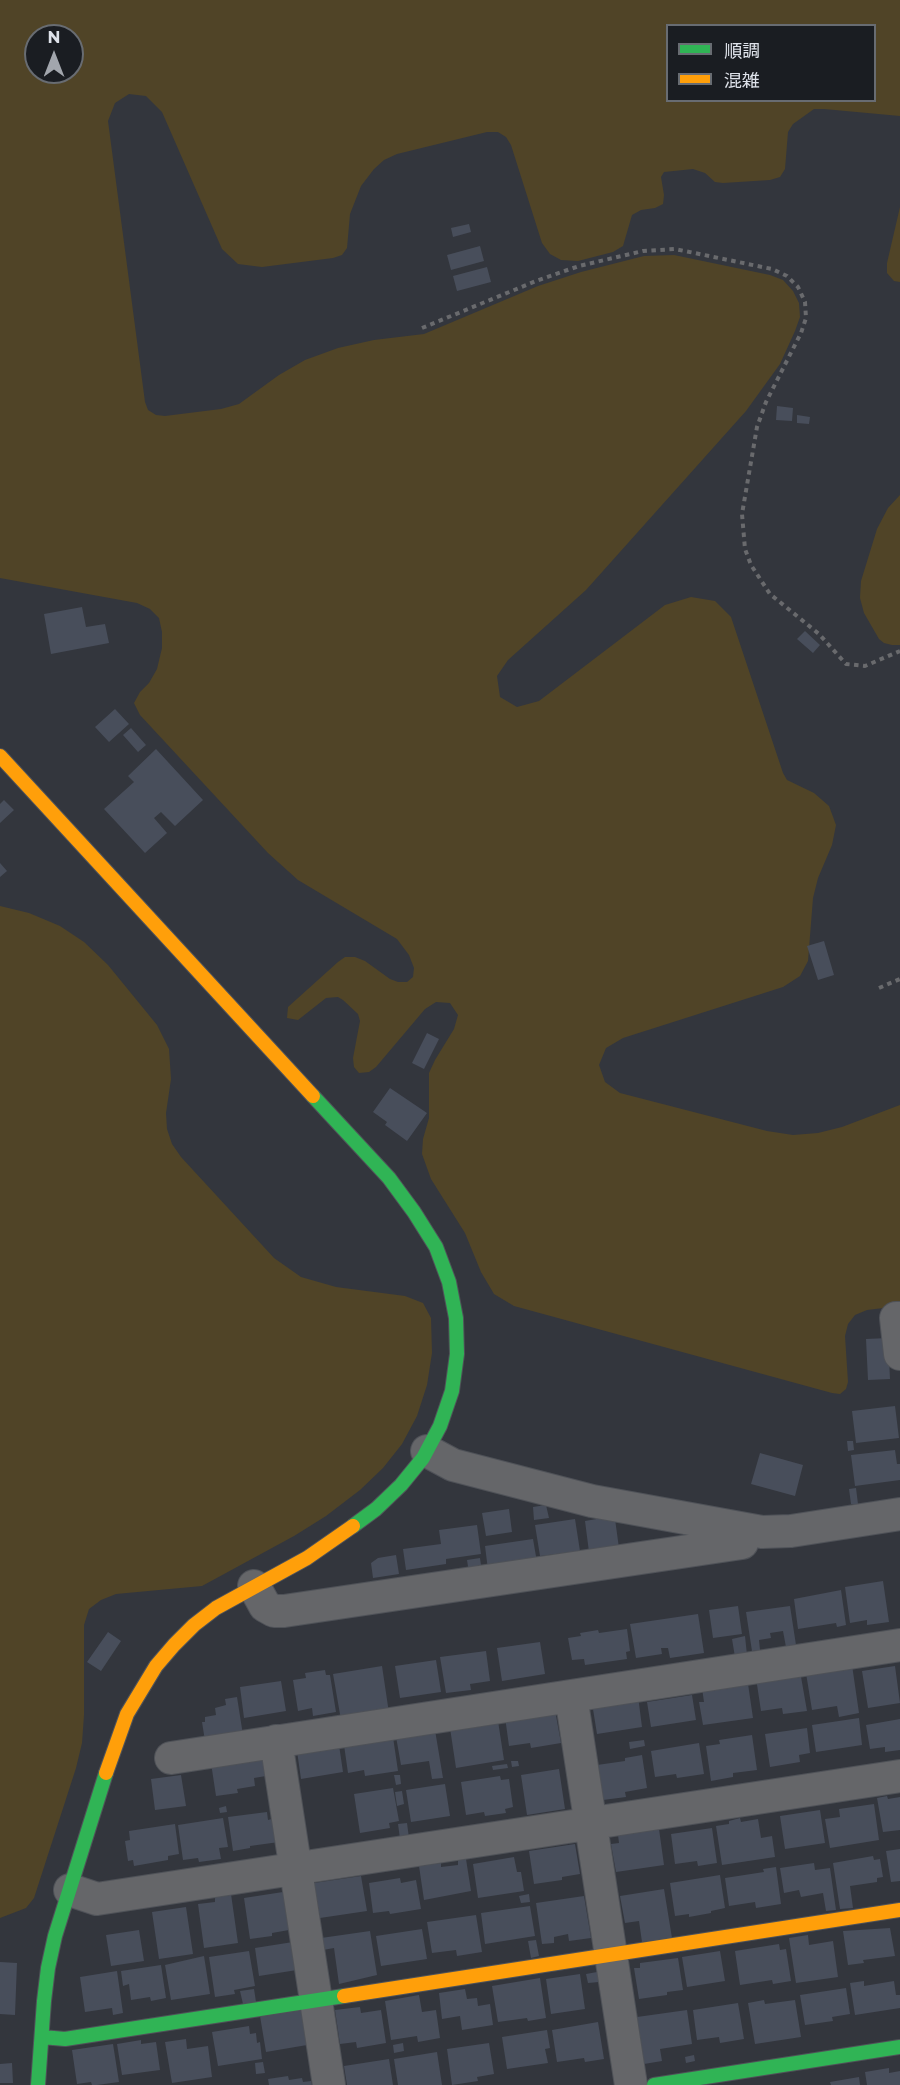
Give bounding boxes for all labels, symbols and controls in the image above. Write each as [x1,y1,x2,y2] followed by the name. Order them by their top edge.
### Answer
[24,24,84,84] north arrow
[666,24,876,102] legend
[48,28,60,47] text: N
[724,40,760,62] text: 順調
[724,70,760,92] text: 混雑

